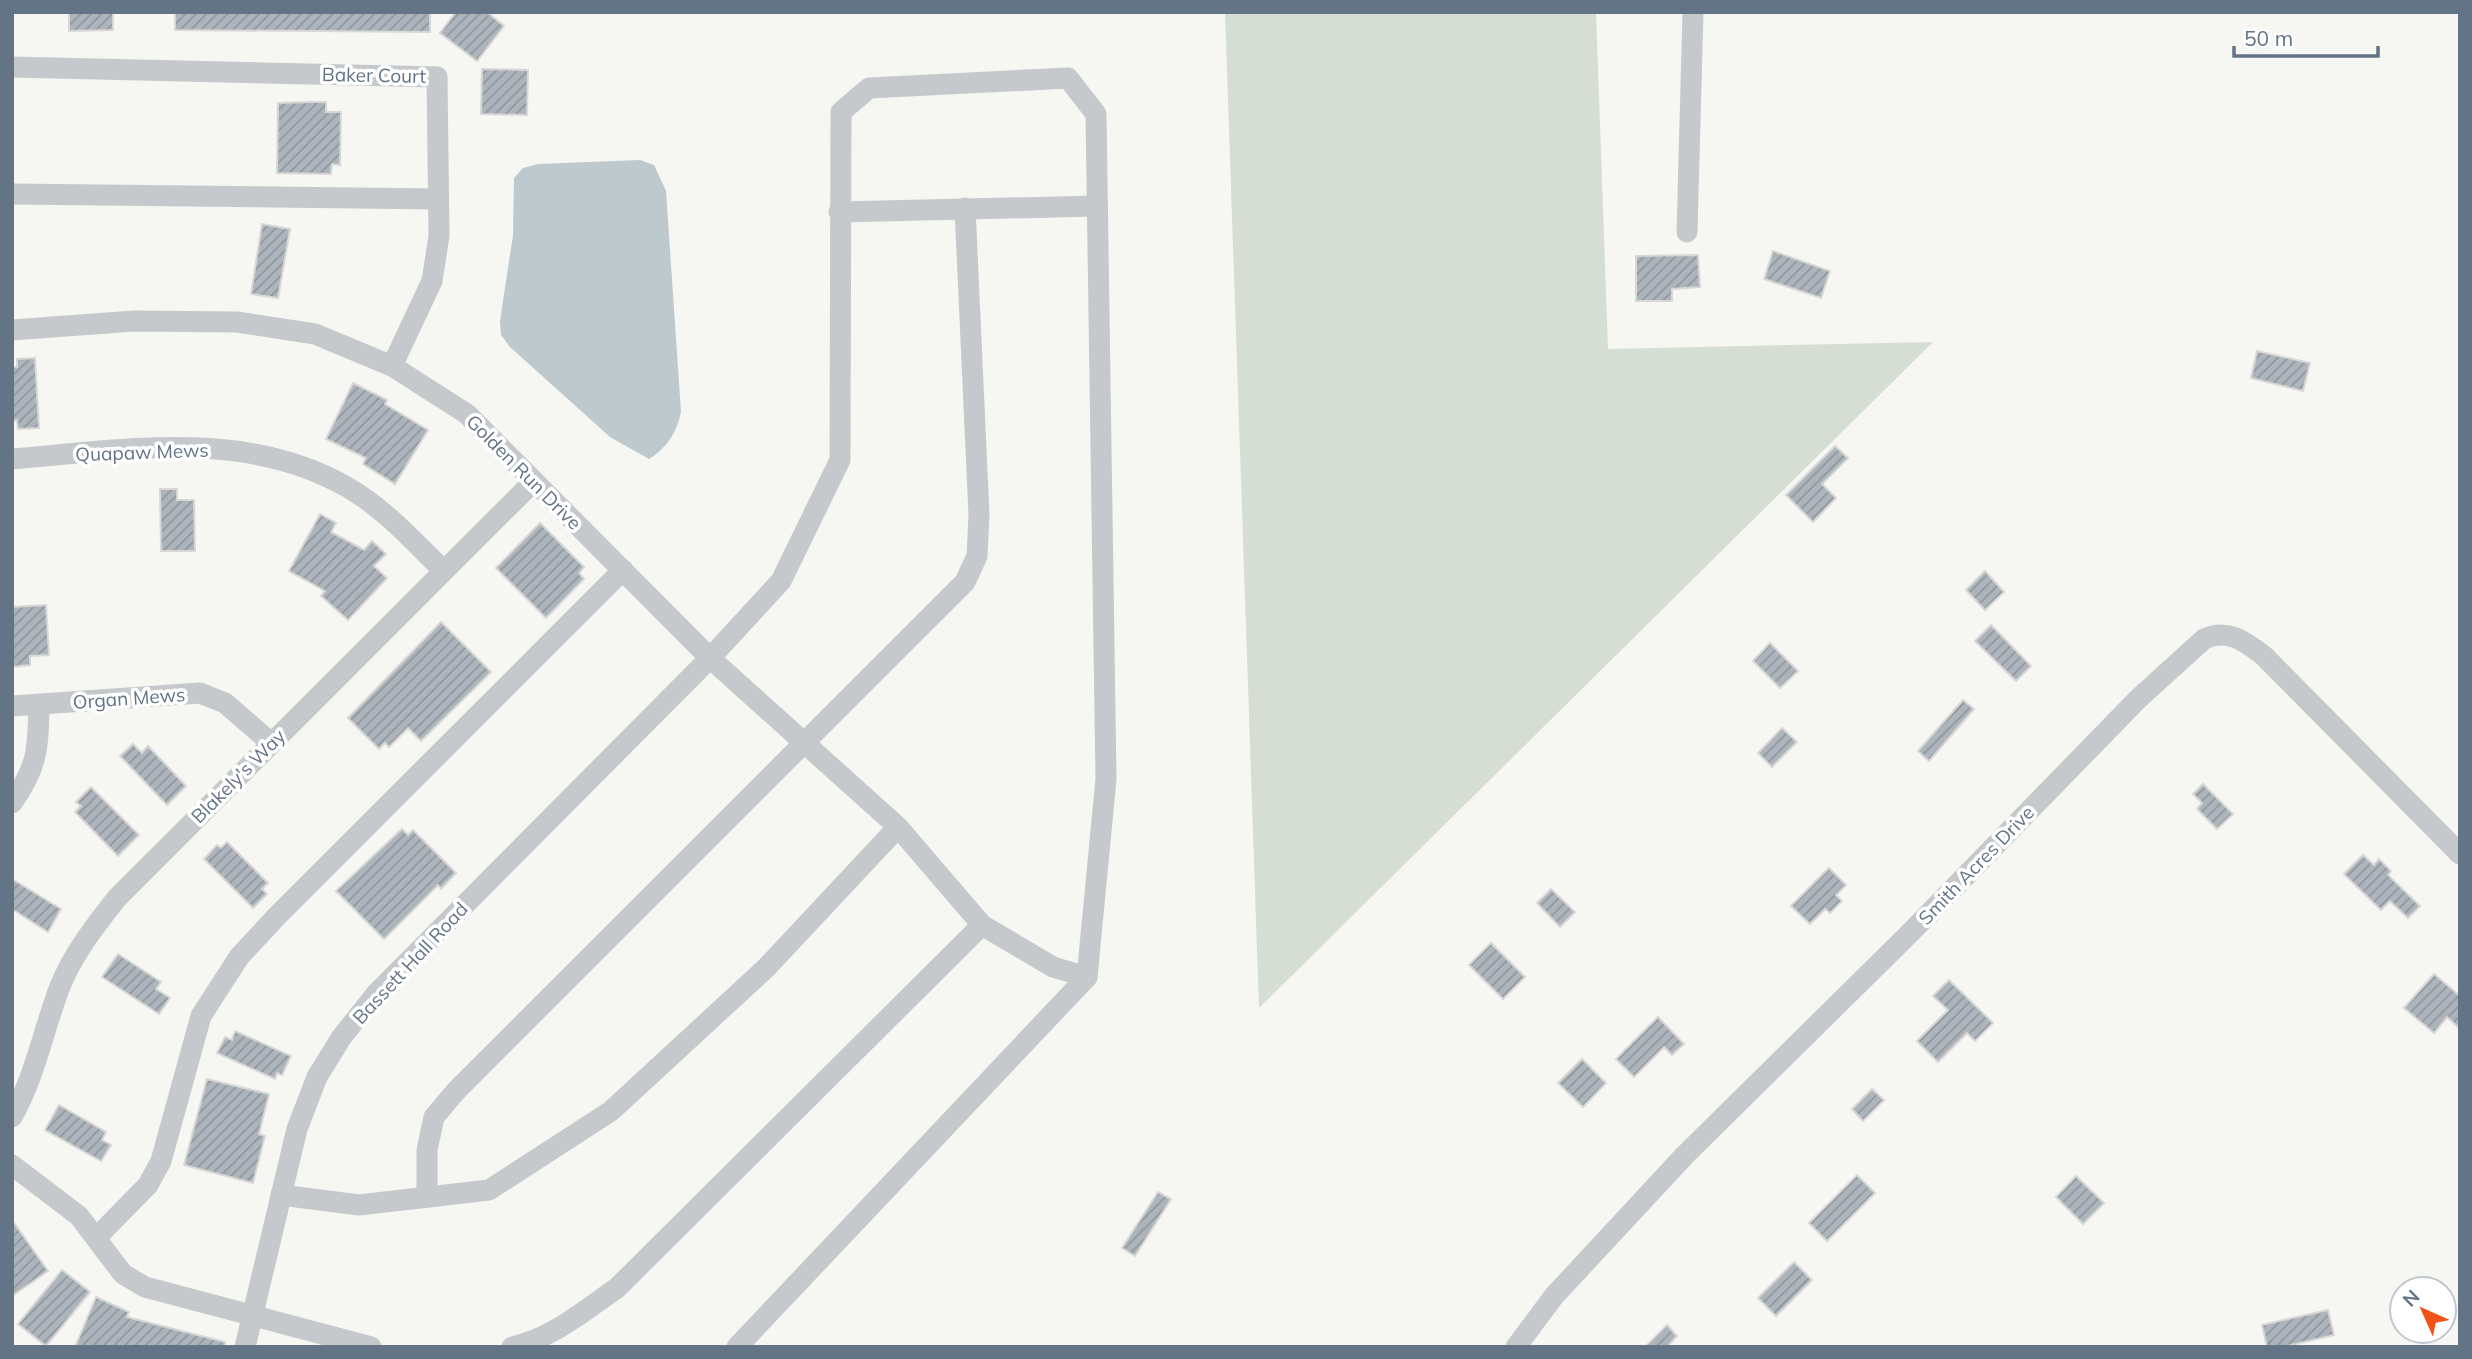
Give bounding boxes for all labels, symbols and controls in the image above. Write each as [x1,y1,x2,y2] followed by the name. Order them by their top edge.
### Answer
[2234,14,2378,58] scale bar
[2244,25,2293,51] text: 50 m
[322,62,427,88] street label: Baker Court
[461,409,587,535] street label: Golden Run Drive
[75,438,209,466] street label: Quapaw Mews
[72,682,186,714] street label: Organ Mews
[186,724,290,828] street label: Blakely's Way
[1913,800,2039,930] street label: Smith Acres Drive
[347,897,473,1029] street label: Bassett Hall Road
[2388,1275,2458,1345] north arrow
[2397,1284,2425,1312] text: N

